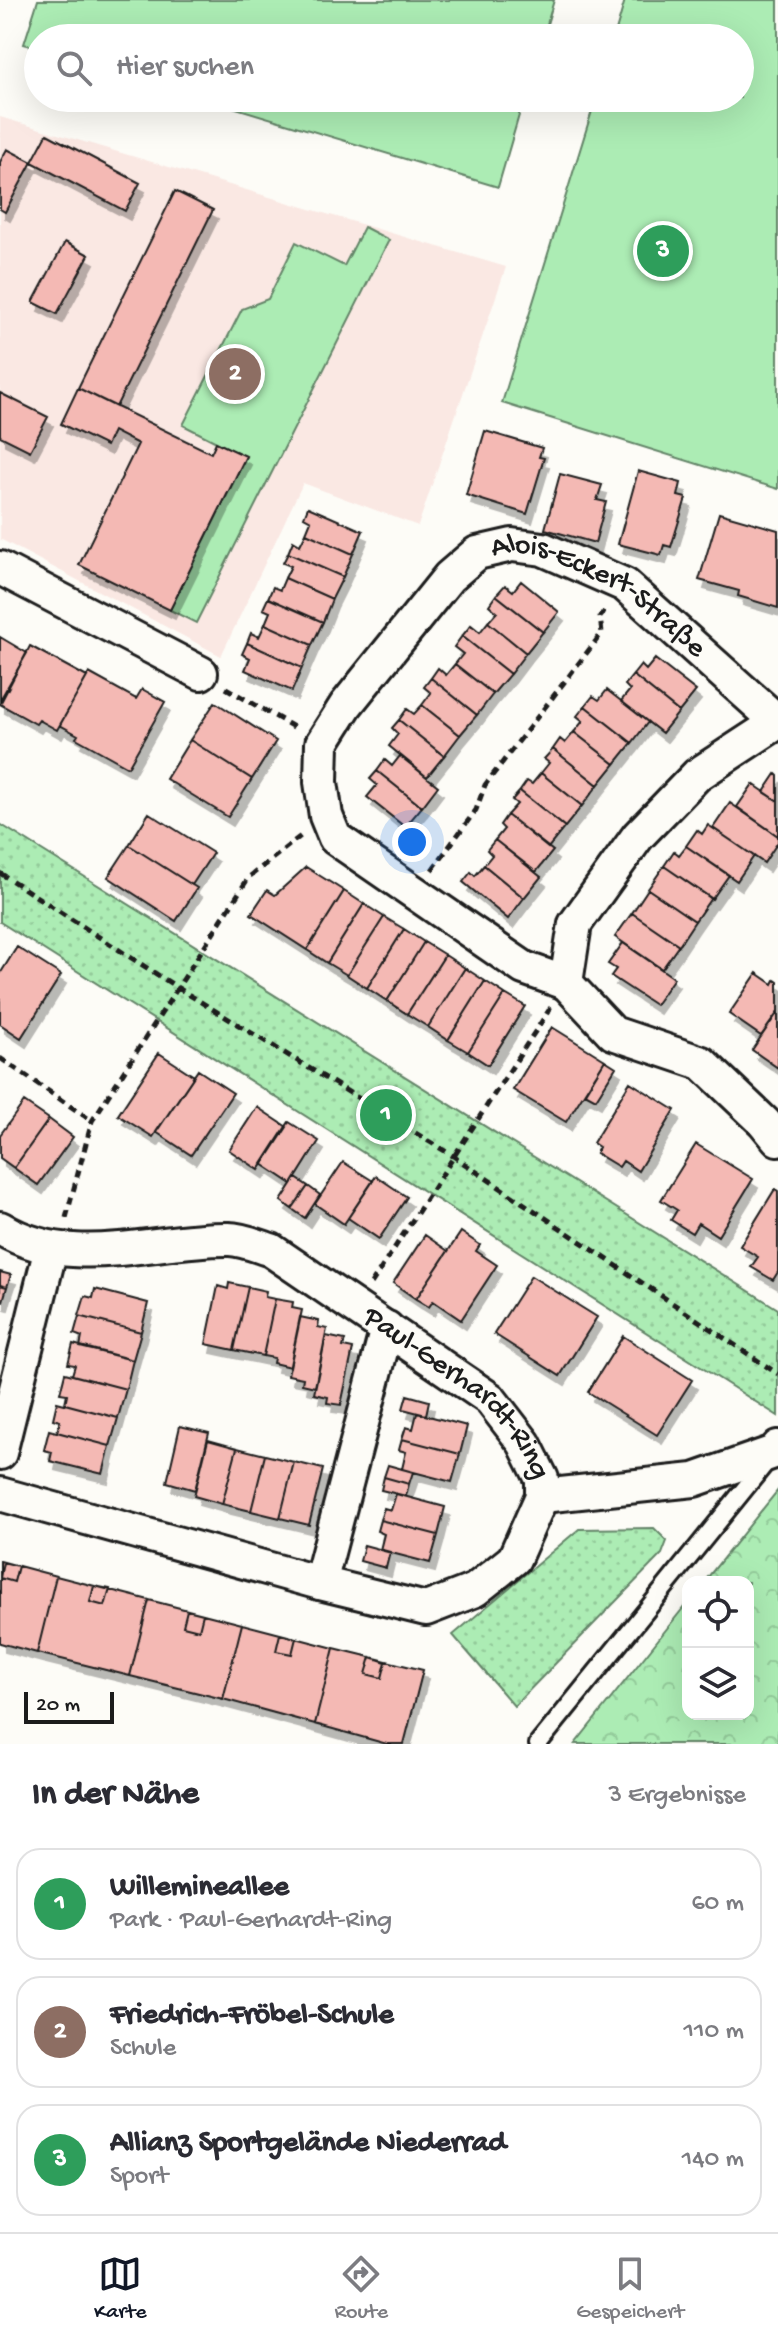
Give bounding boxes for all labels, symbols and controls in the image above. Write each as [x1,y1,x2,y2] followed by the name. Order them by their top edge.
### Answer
[24,24,754,112] search box
[52,46,96,90] icon: search
[116,51,254,86] text: Hier suchen
[637,221,689,281] pin: 3
[209,344,261,404] pin: 2
[487,527,713,666] street label: Alois-Eckert-Straße
[392,822,432,862] your location
[360,1085,412,1145] pin: 1
[355,1299,557,1485] street label: Paul-Gerhardt-Ring
[682,1576,754,1720] map controls
[682,1576,754,1648] button: locate
[682,1648,754,1720] button: layers
[24,1688,114,1724] scale bar
[36,1693,80,1719] text: 20 m
[32,1776,199,1816] text: In der Nähe
[608,1781,746,1812] text: 3 Ergebnisse
[110,1871,289,1906] text: Willemineallee
[55,1889,65,1920] text: 1
[691,1889,744,1920] text: 60 m
[110,1906,392,1937] text: Park · Paul-Gerhardt-Ring
[110,1999,394,2034] text: Friedrich-Fröbel-Schule
[54,2017,66,2048] text: 2
[684,2017,744,2048] text: 110 m
[110,2034,176,2065] text: Schule
[110,2127,506,2162] text: Allianz Sportgelände Niederrad
[53,2145,67,2176] text: 3
[682,2145,744,2176] text: 140 m
[110,2162,168,2193] text: Sport
[94,2252,147,2326] tab: Karte
[335,2252,388,2326] tab: Route
[576,2252,684,2326] tab: Gespeichert

